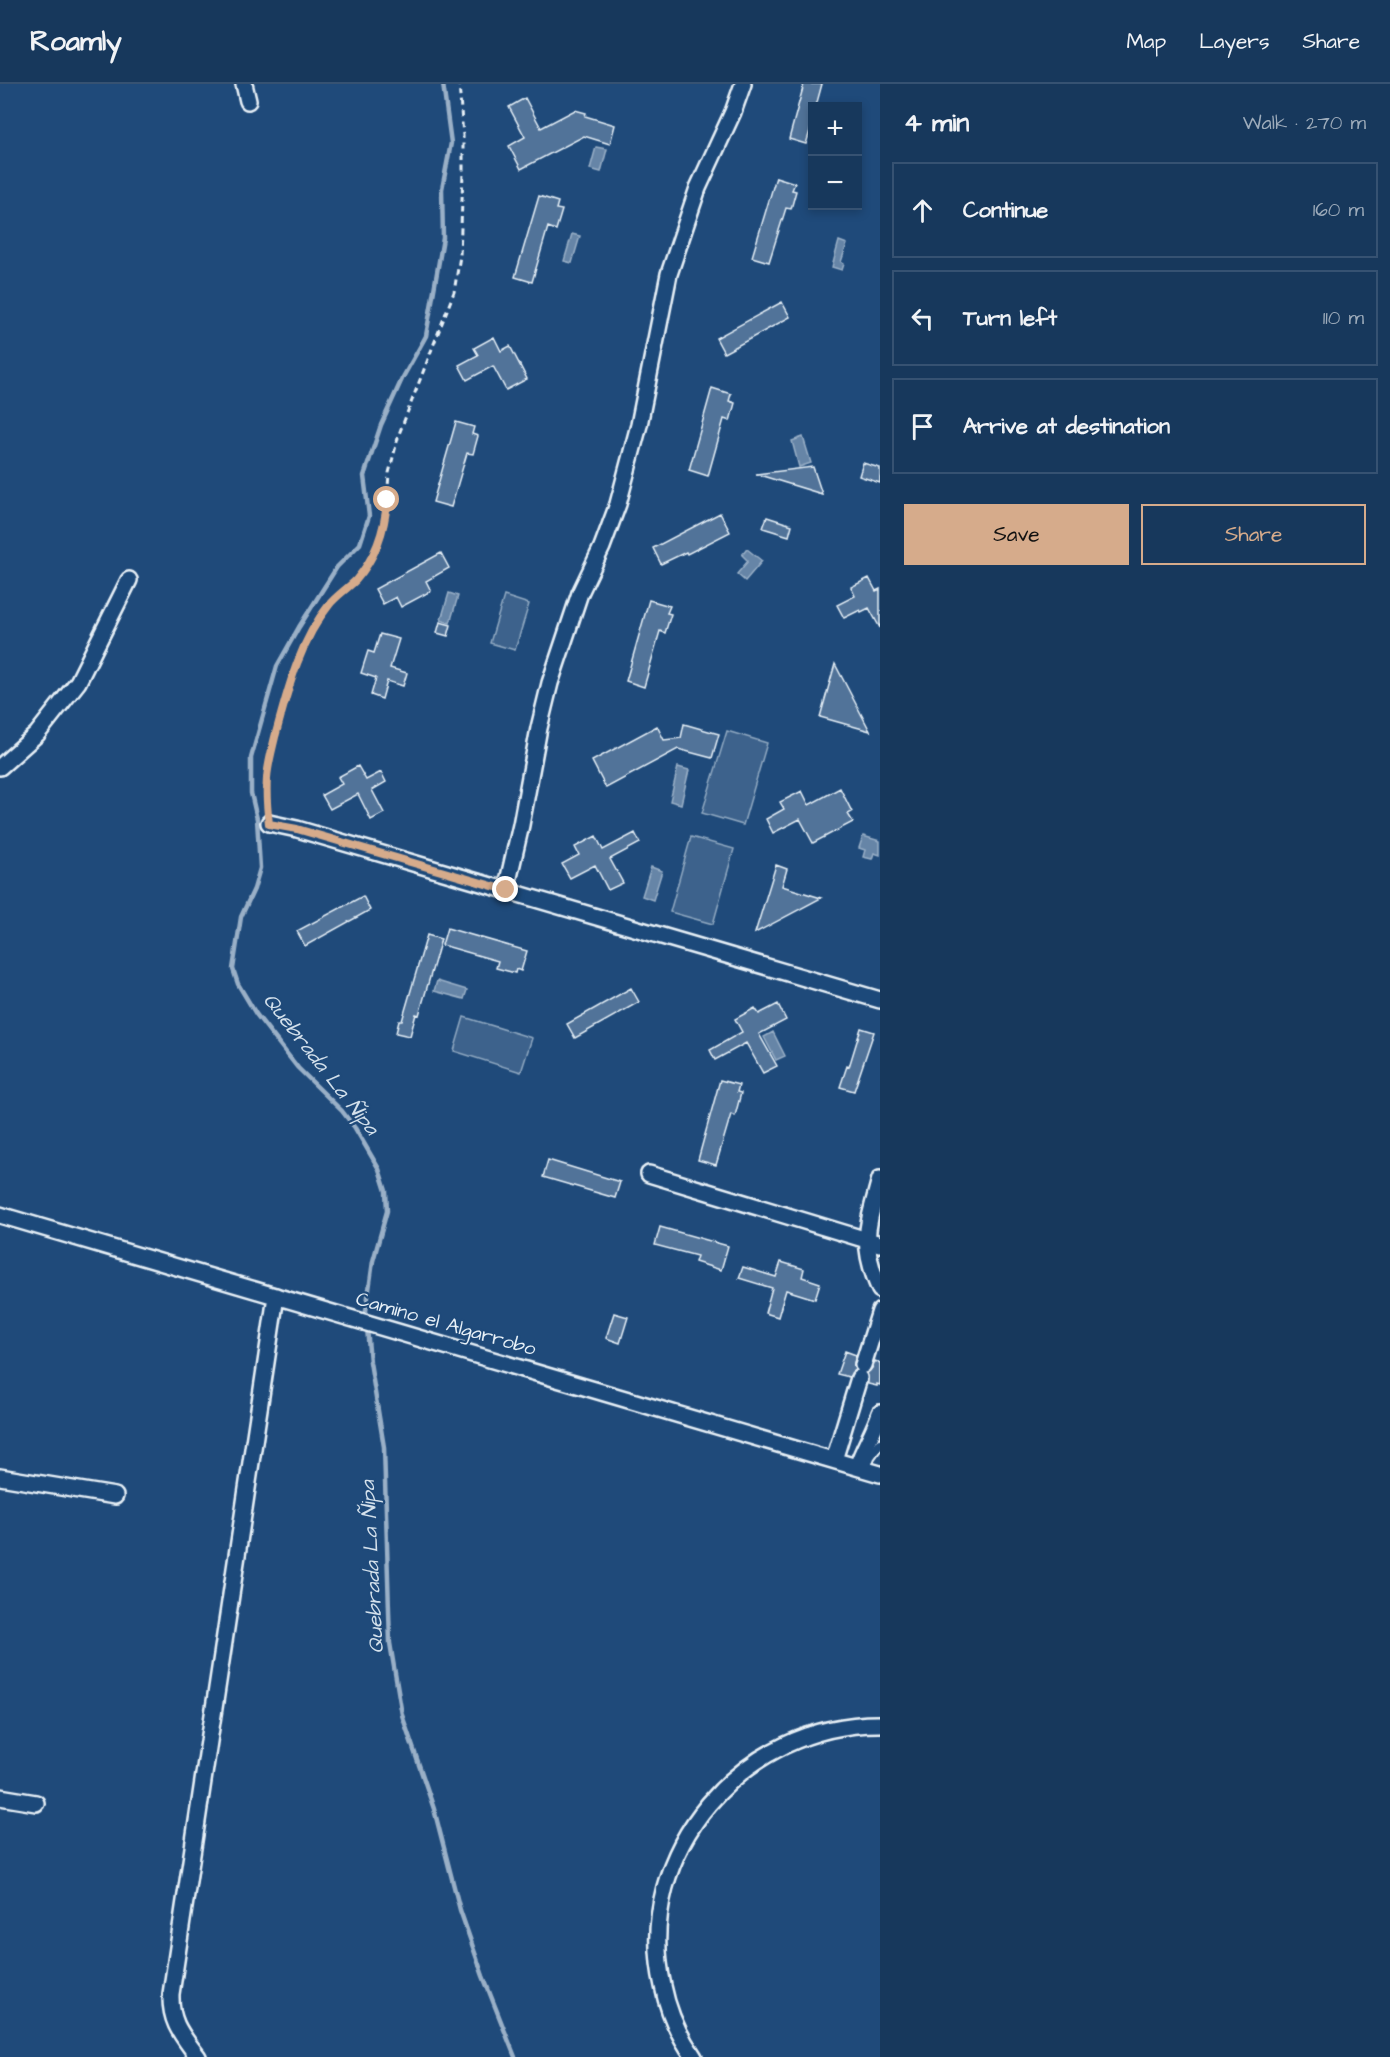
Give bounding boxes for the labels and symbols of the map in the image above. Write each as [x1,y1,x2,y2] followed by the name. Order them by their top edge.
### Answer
[373,486,399,512] route start
[492,876,518,902] route end
[256,987,387,1142] water label: Quebrada La Ñipa
[352,1285,539,1364] street label: Camino el Algarrobo
[353,1478,391,1654] water label: Quebrada La Ñipa

